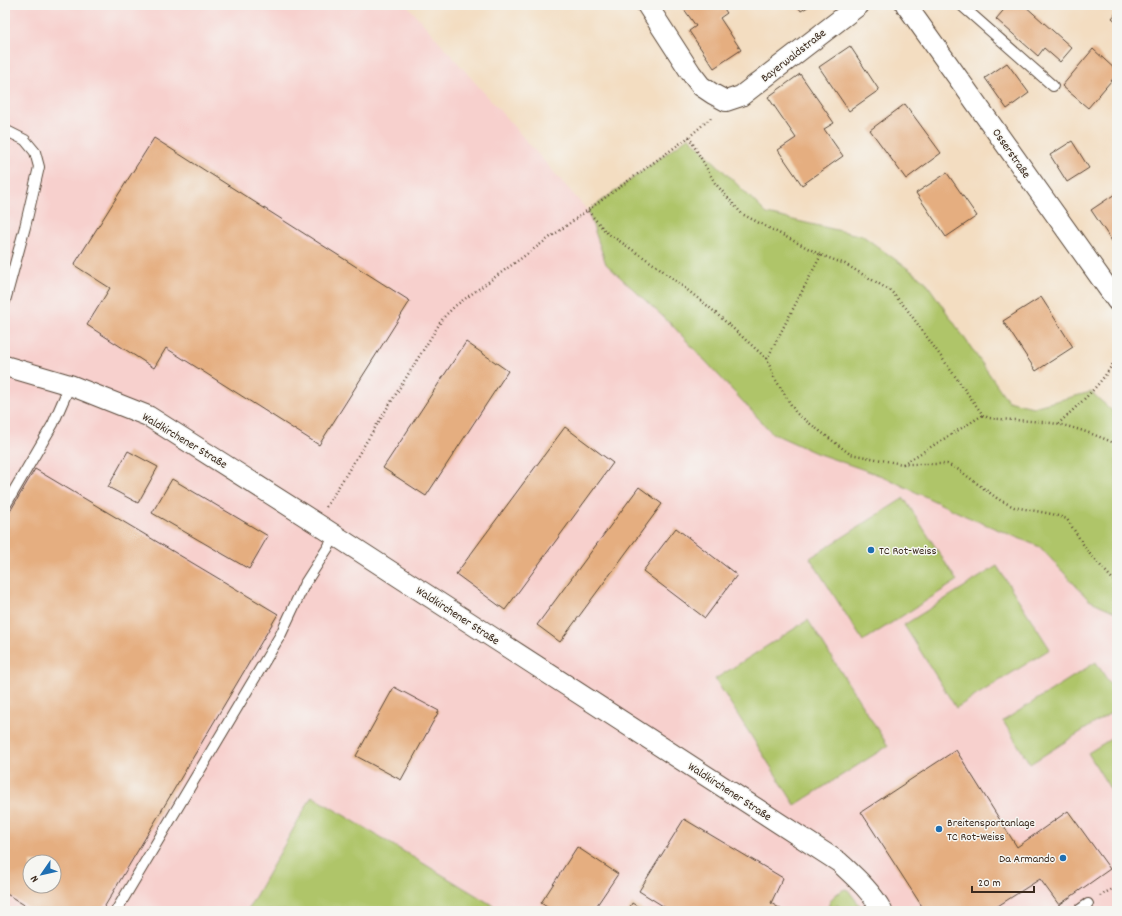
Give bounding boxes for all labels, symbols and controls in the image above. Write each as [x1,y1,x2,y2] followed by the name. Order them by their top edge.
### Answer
[758,25,830,87] street label: Bayerwaldstraße
[987,126,1034,182] street label: Osserstraße
[138,409,230,474] street label: Waldkirchener Straße
[879,543,937,560] place label: TC Rot-Weiss
[866,545,876,555] marker: TC Rot-Weiss
[412,583,502,650] street label: Waldkirchener Straße
[684,759,774,826] street label: Waldkirchener Straße
[947,815,1035,846] place label: Breitensportanlage TC Rot-Weiss
[934,824,944,834] marker: Breitensportanlage TC Rot-Weiss
[999,851,1055,868] place label: Da Armando
[1058,853,1068,863] marker: Da Armando
[22,854,62,894] north arrow
[972,868,1034,894] scale bar
[27,871,44,885] text: N
[978,875,1001,892] text: 20 m

